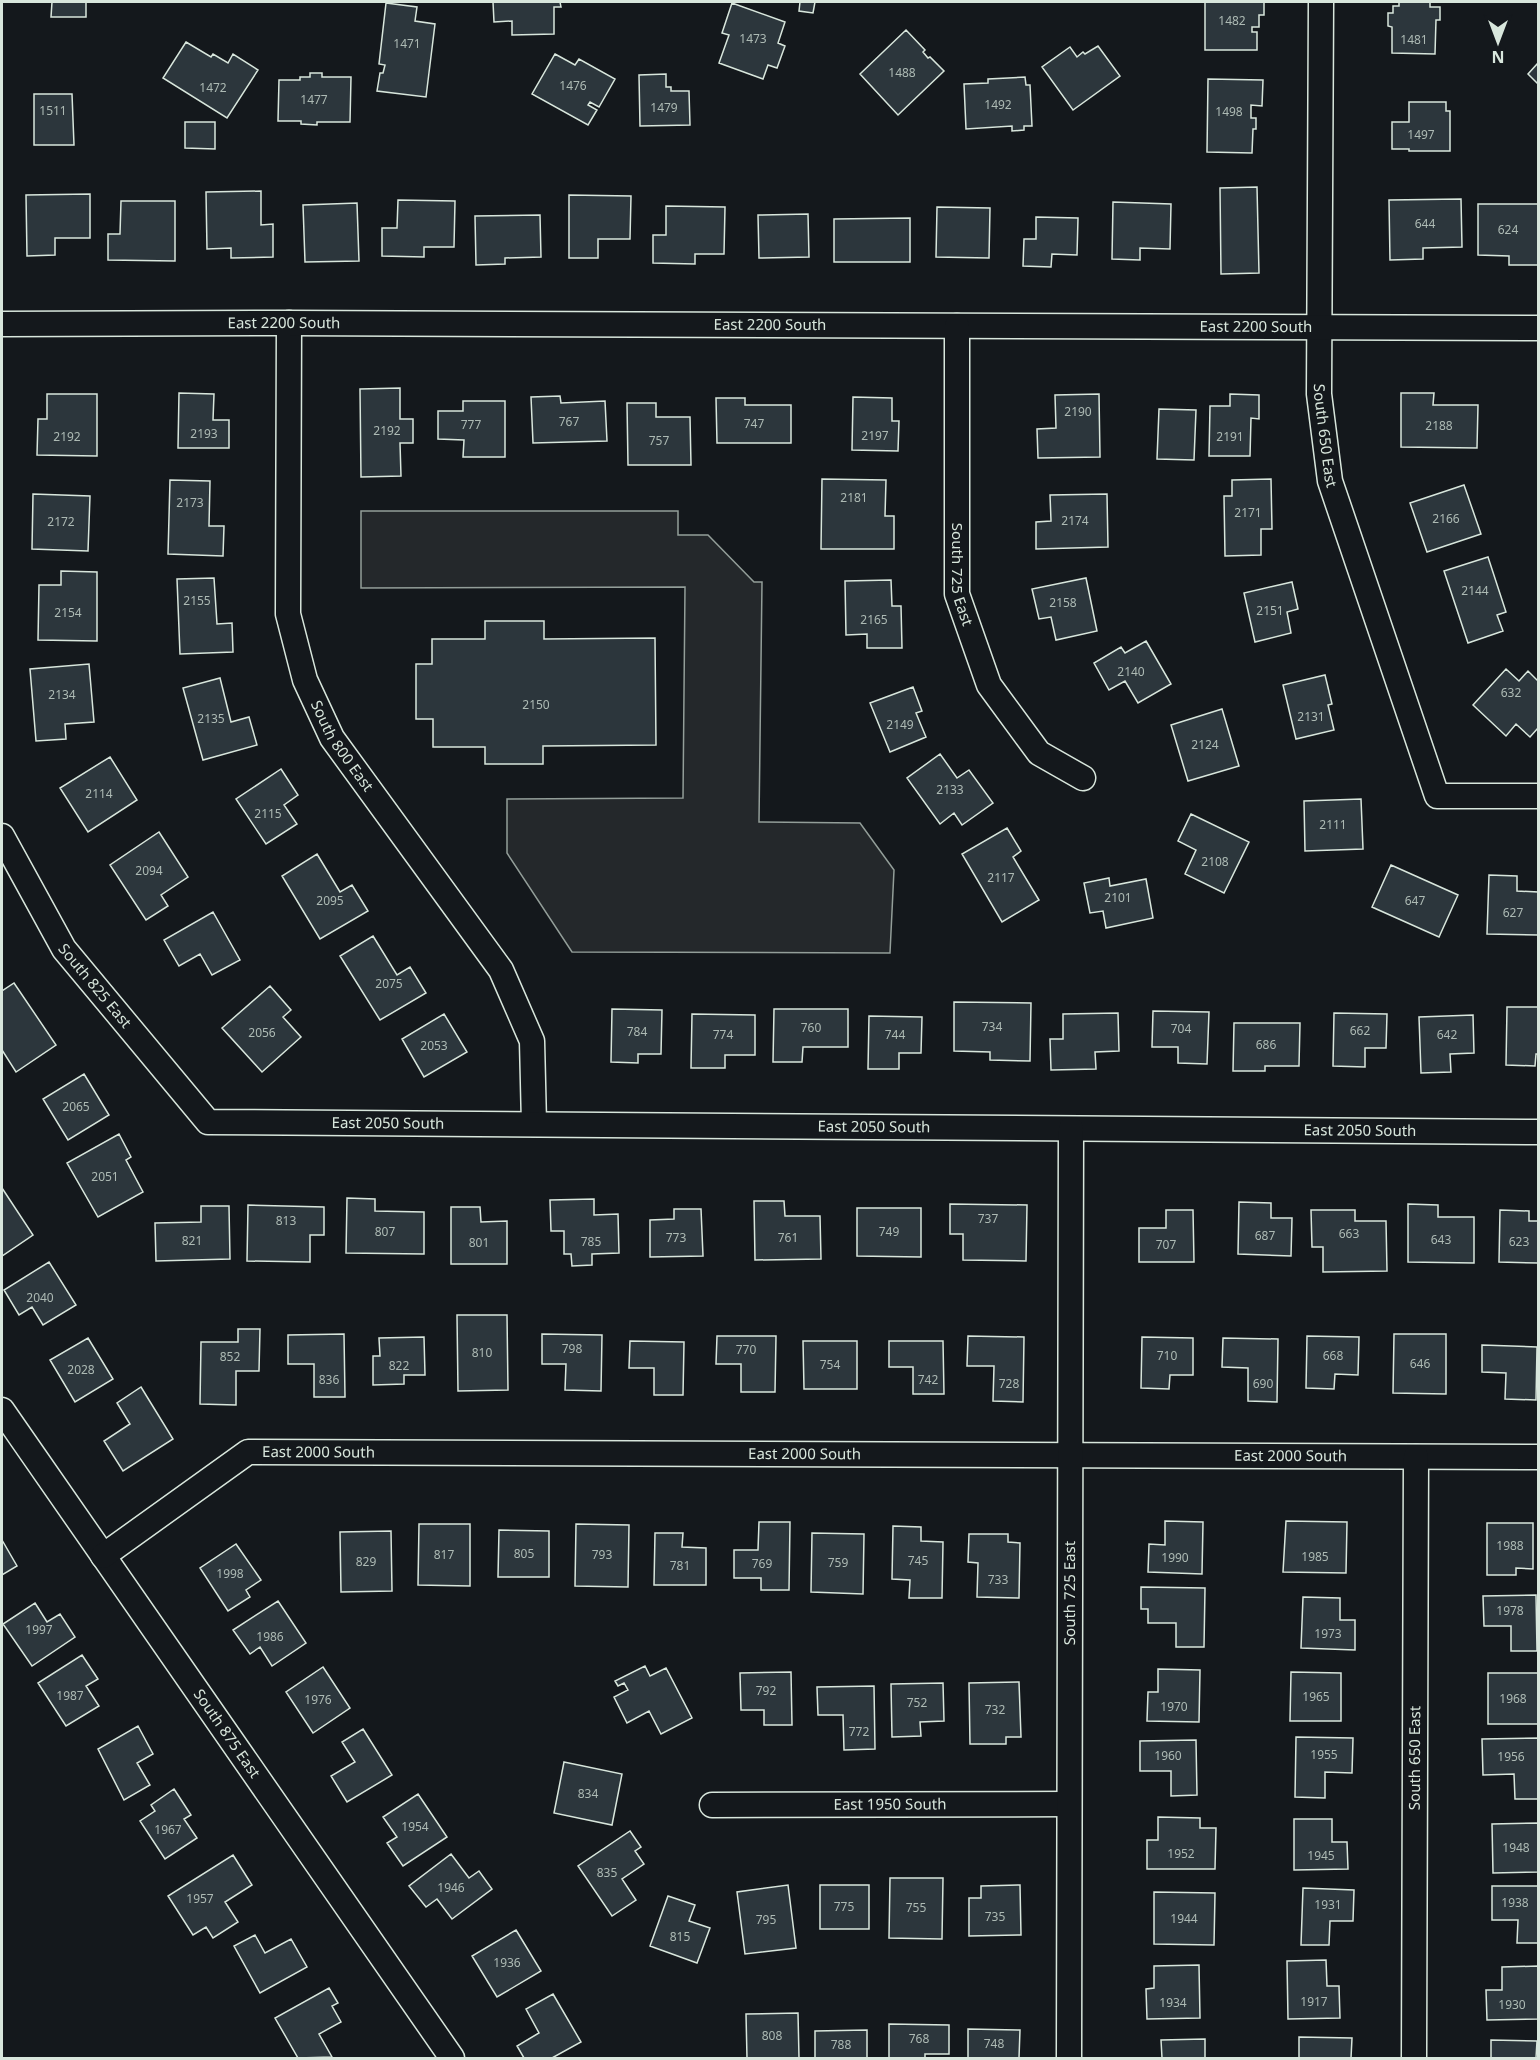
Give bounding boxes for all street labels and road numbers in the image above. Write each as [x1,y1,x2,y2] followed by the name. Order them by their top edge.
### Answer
[228,312,340,332] street label: East 2200 South
[714,314,826,334] street label: East 2200 South
[1200,316,1312,336] street label: East 2200 South
[1310,384,1343,491] street label: South 650 East
[948,523,979,629] street label: South 725 East
[307,697,379,796] street label: South 800 East
[55,939,137,1032] street label: South 825 East
[332,1112,445,1133] street label: East 2050 South
[817,1116,931,1136] street label: East 2050 South
[1303,1119,1417,1140] street label: East 2050 South
[262,1441,375,1461] street label: East 2000 South
[748,1443,861,1463] street label: East 2000 South
[1234,1445,1347,1465] street label: East 2000 South
[1059,1540,1079,1645] street label: South 725 East
[190,1685,266,1782] street label: South 875 East
[1404,1705,1424,1810] street label: South 650 East
[834,1793,946,1814] street label: East 1950 South

